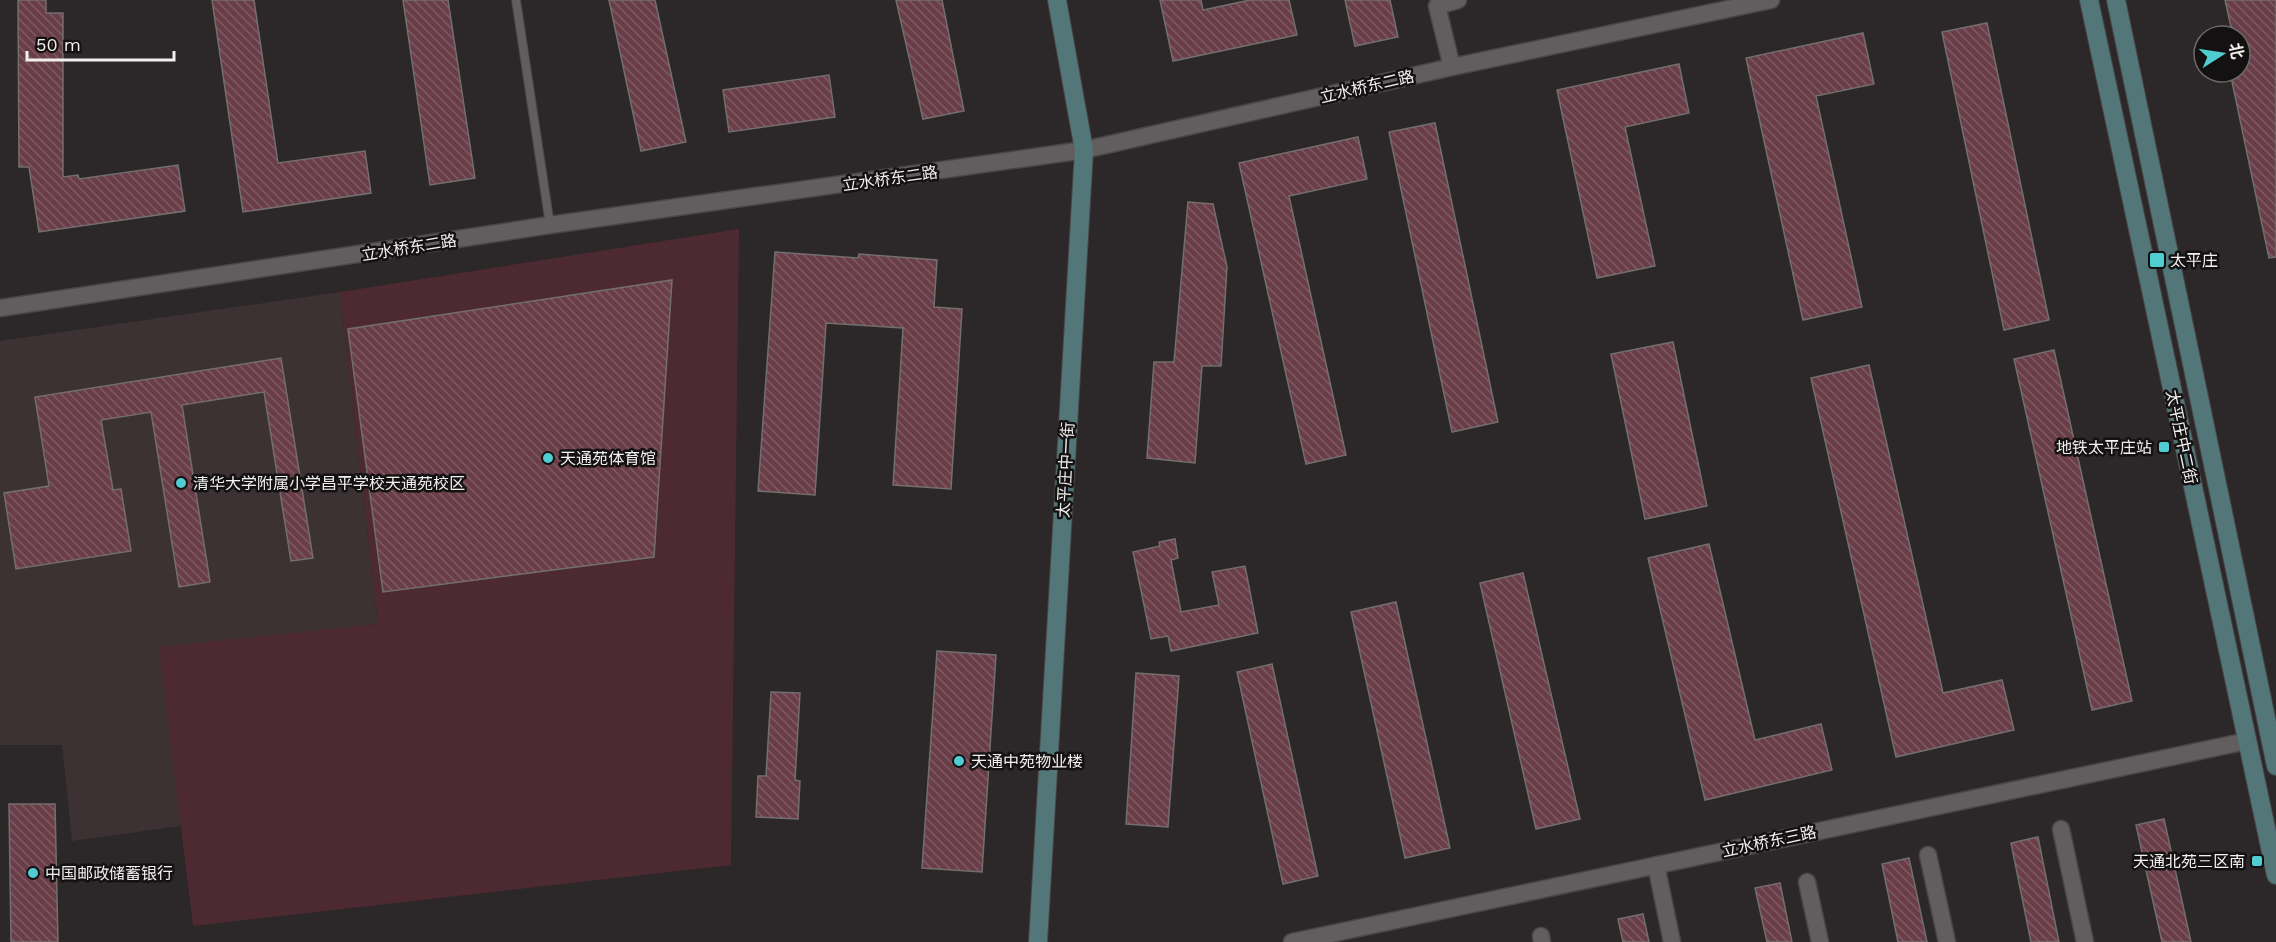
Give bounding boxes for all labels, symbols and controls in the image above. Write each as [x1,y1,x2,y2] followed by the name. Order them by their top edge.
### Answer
[27,24,174,62] scale bar
[2192,24,2252,84] north arrow
[36,34,81,55] text: 50 m
[2225,41,2247,61] text: 北
[1318,66,1416,107] street label: 立水桥东二路
[841,162,939,195] street label: 立水桥东二路
[360,231,458,264] street label: 立水桥东二路
[2148,251,2166,269] marker: 太平庄
[2170,251,2218,270] place label: 太平庄
[2162,388,2201,486] street label: 太平庄中二街
[1053,422,1077,518] street label: 太平庄中一街
[2056,438,2152,457] place label: 地铁太平庄站
[2157,440,2171,454] marker: 地铁太平庄站
[560,449,656,468] place label: 天通苑体育馆
[541,451,555,465] marker: 天通苑体育馆
[193,474,465,493] place label: 清华大学附属小学昌平学校天通苑校区
[174,476,188,490] marker: 清华大学附属小学昌平学校天通苑校区
[971,752,1083,771] place label: 天通中苑物业楼
[952,754,966,768] marker: 天通中苑物业楼
[1720,822,1818,861] street label: 立水桥东三路
[2133,852,2245,871] place label: 天通北苑三区南
[2250,854,2264,868] marker: 天通北苑三区南
[45,864,173,883] place label: 中国邮政储蓄银行
[26,866,40,880] marker: 中国邮政储蓄银行

